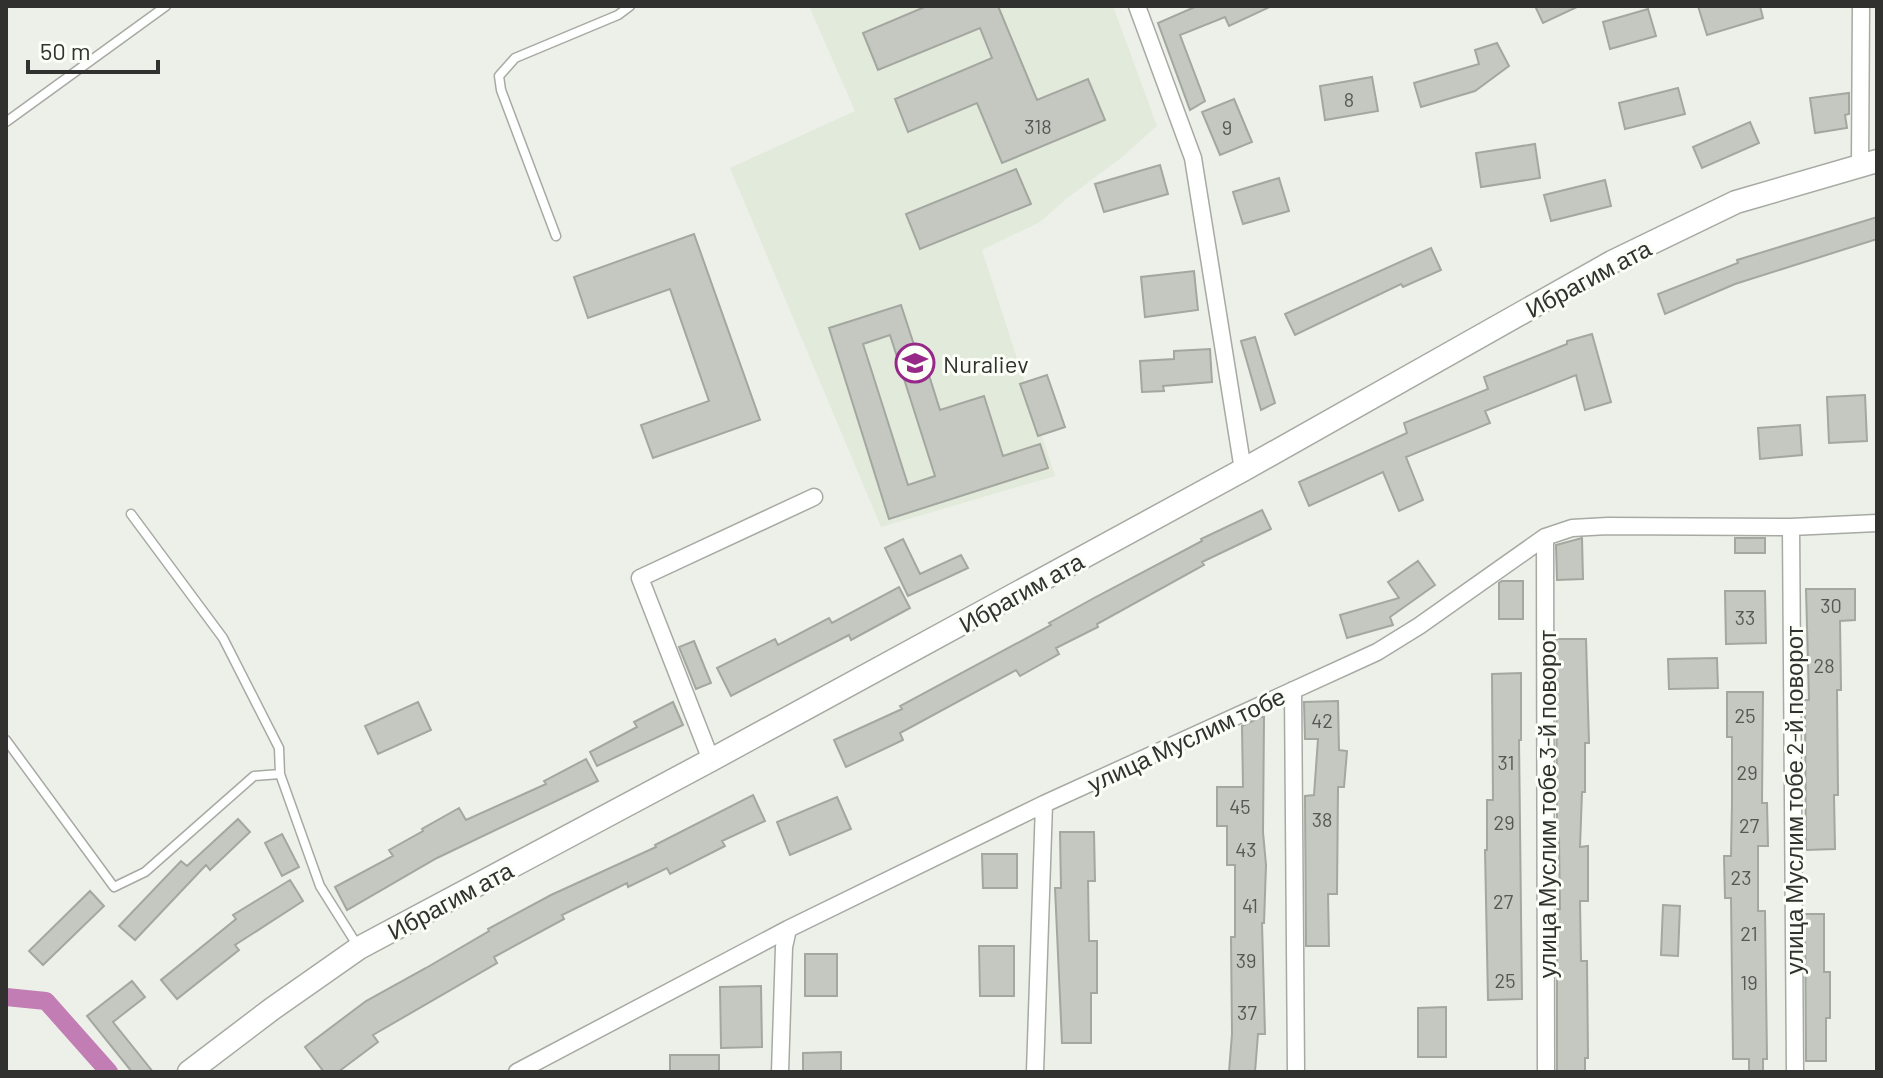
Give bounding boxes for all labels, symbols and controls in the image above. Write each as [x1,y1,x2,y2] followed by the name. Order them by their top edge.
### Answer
[28,24,158,74] scale bar
[40,36,91,65] text: 50 m
[1344,87,1354,111] house number: 8
[1024,114,1052,138] house number: 318
[1222,115,1232,139] house number: 9
[1520,232,1656,323] street label: Ибрагим ата
[894,342,936,384] school or university icon: Nuraliev
[943,349,1029,378] place label: Nuraliev
[954,546,1089,638] street label: Ибрагим ата
[1820,593,1842,617] house number: 30
[1735,605,1755,629] house number: 33
[1779,625,1808,975] street label: улица Муслим тобе 2-й поворот
[1532,630,1561,978] street label: улица Муслим тобе 3-й поворот
[1813,653,1835,677] house number: 28
[1083,681,1289,797] street label: улица Муслим тобе
[1735,703,1756,727] house number: 25
[1311,708,1333,732] house number: 42
[1497,750,1515,774] house number: 31
[1736,760,1758,784] house number: 29
[1229,794,1251,818] house number: 45
[1312,807,1332,831] house number: 38
[1493,810,1515,834] house number: 29
[1739,813,1760,837] house number: 27
[1235,837,1257,861] house number: 43
[382,854,518,945] street label: Ибрагим ата
[1731,865,1751,889] house number: 23
[1493,889,1514,913] house number: 27
[1242,893,1258,917] house number: 41
[1740,921,1758,945] house number: 21
[1236,948,1256,972] house number: 39
[1495,968,1516,992] house number: 25
[1740,970,1758,994] house number: 19
[1237,1000,1257,1024] house number: 37

